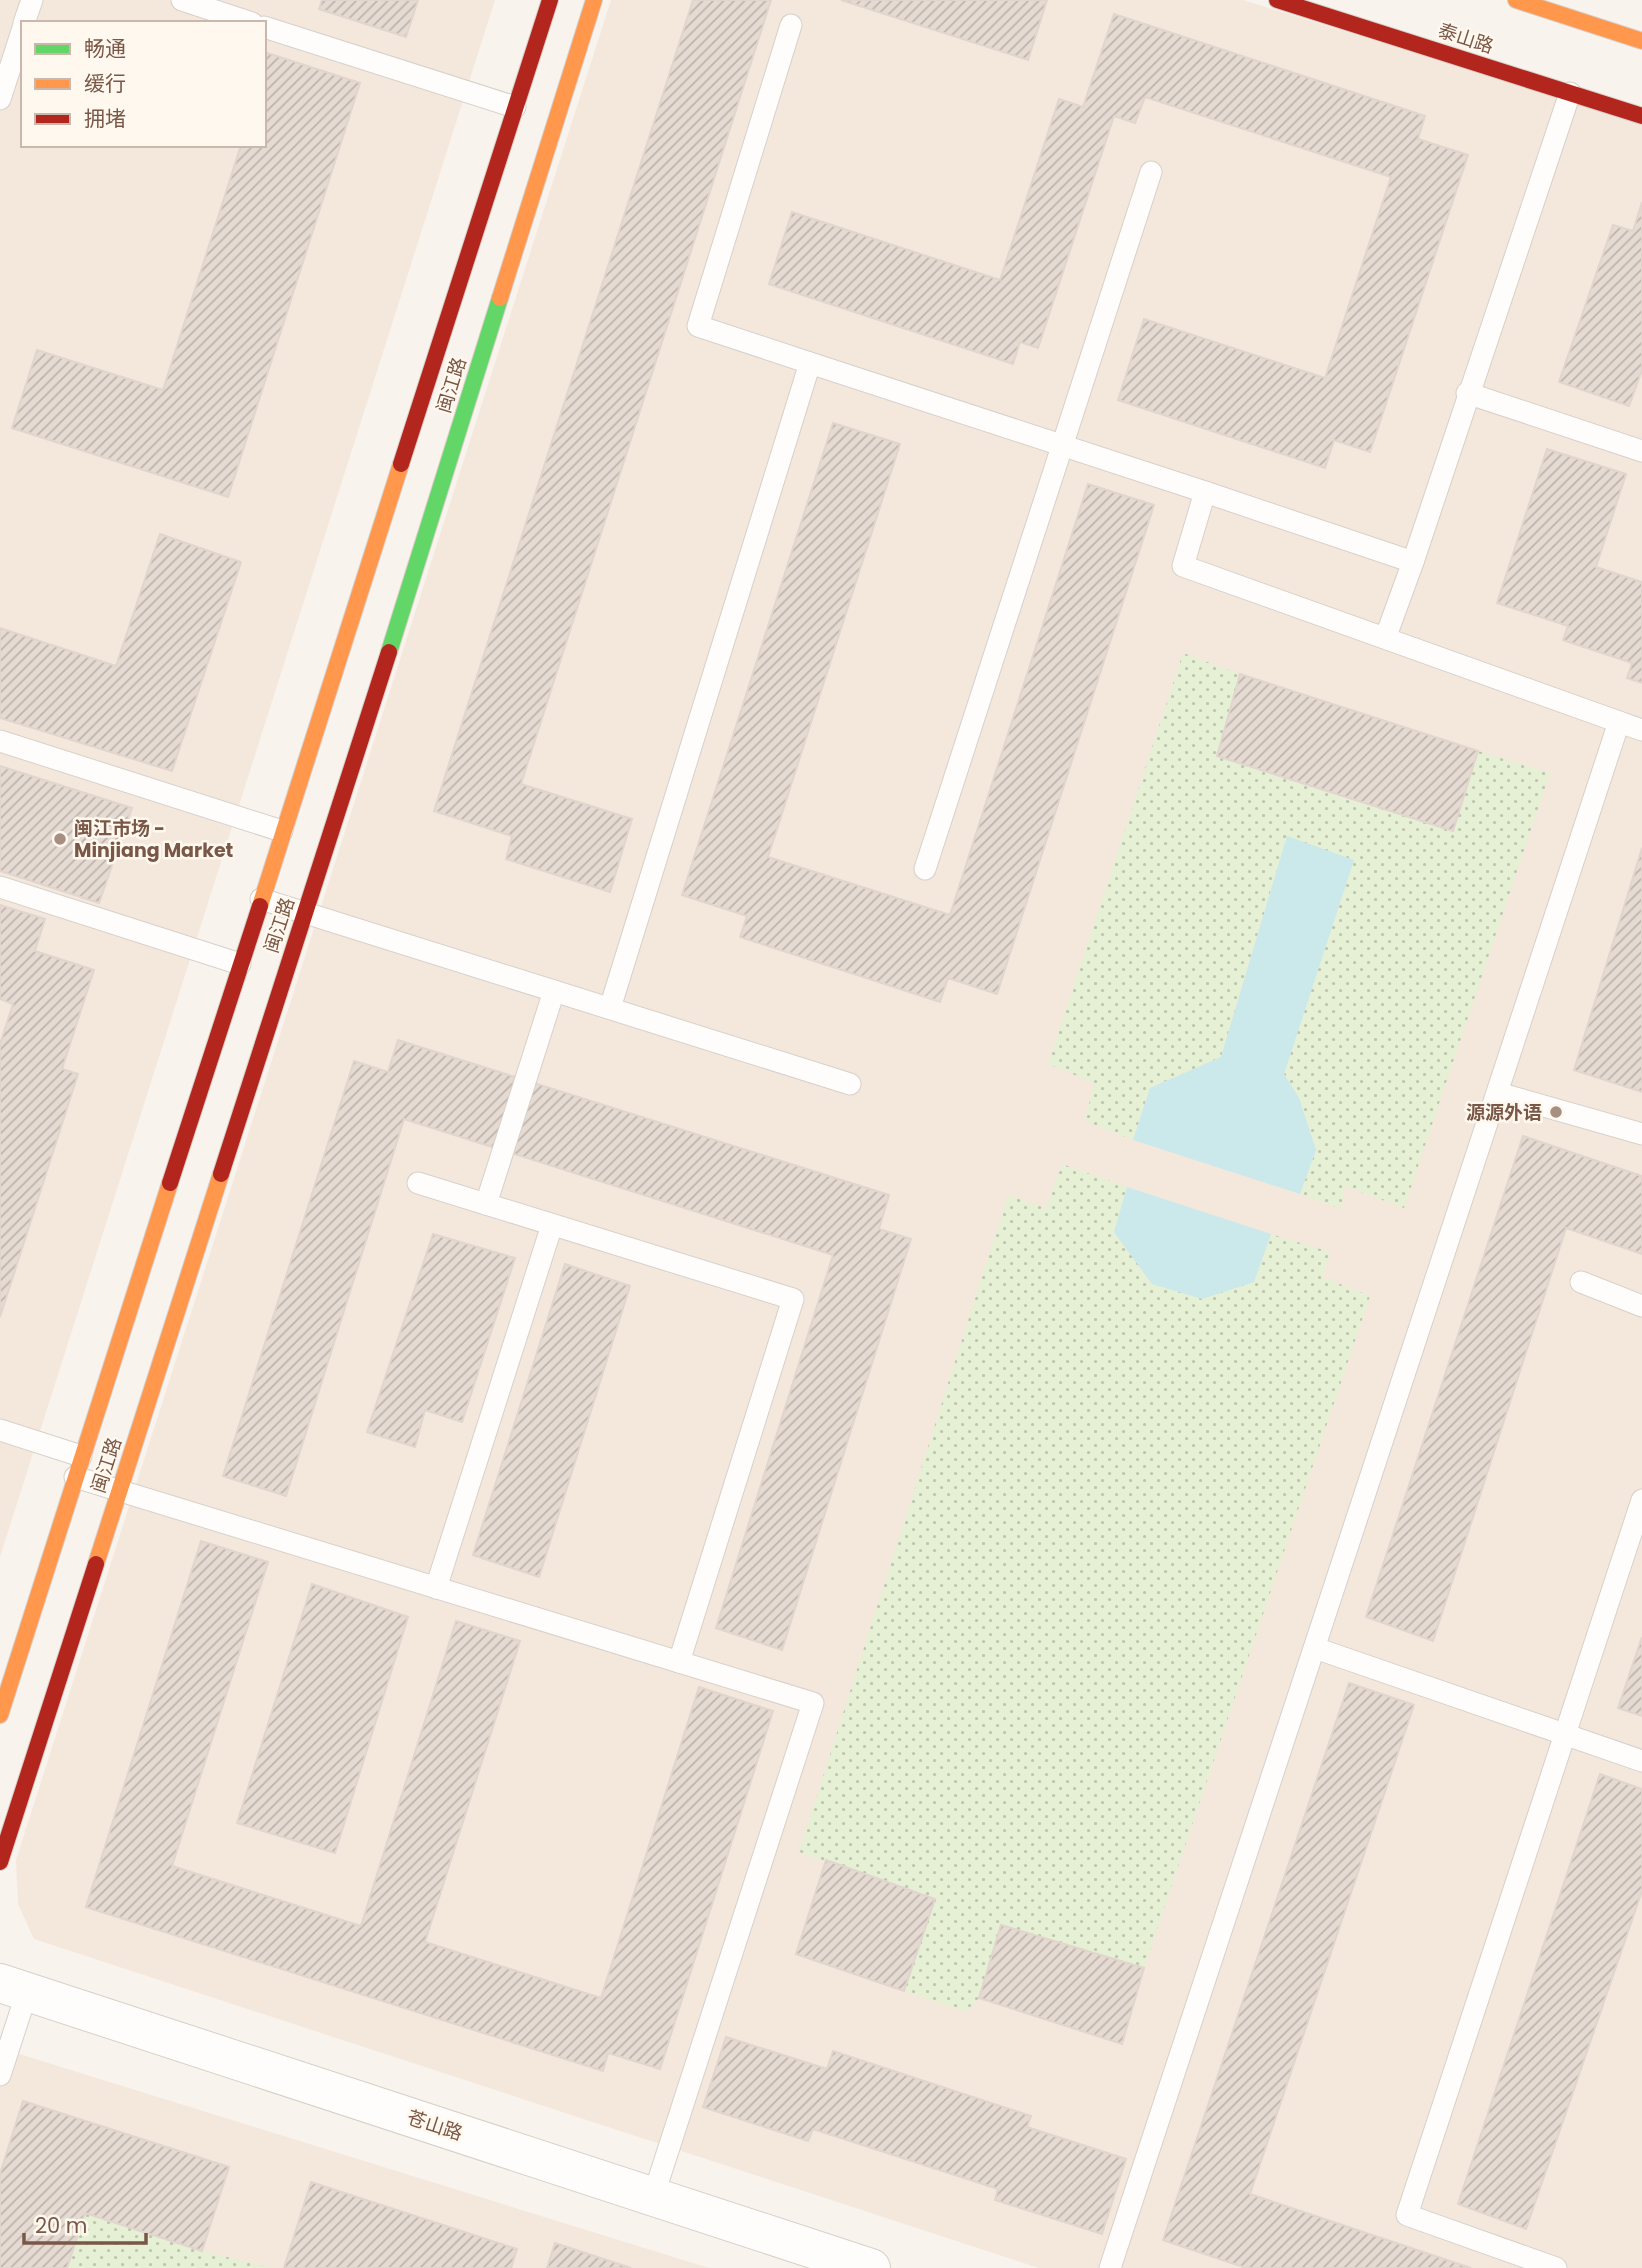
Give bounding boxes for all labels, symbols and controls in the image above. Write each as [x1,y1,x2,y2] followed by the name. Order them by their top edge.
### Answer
[1435,17,1497,60] street label: 泰山路
[21,21,266,147] legend
[84,34,126,63] text: 畅通
[84,69,126,98] text: 缓行
[84,104,126,133] text: 拥堵
[430,354,473,416] street label: 闽江路
[74,815,234,864] place label: 闽江市场 - Minjiang Market
[52,831,68,847] marker: 闽江市场 - Minjiang Market
[258,894,301,956] street label: 闽江路
[1466,1099,1542,1126] place label: 源源外语
[1548,1104,1564,1120] marker: 源源外语
[85,1434,128,1496] street label: 闽江路
[404,2104,466,2147] street label: 苍山路
[24,2202,147,2246] scale bar
[35,2211,88,2240] text: 20 m

